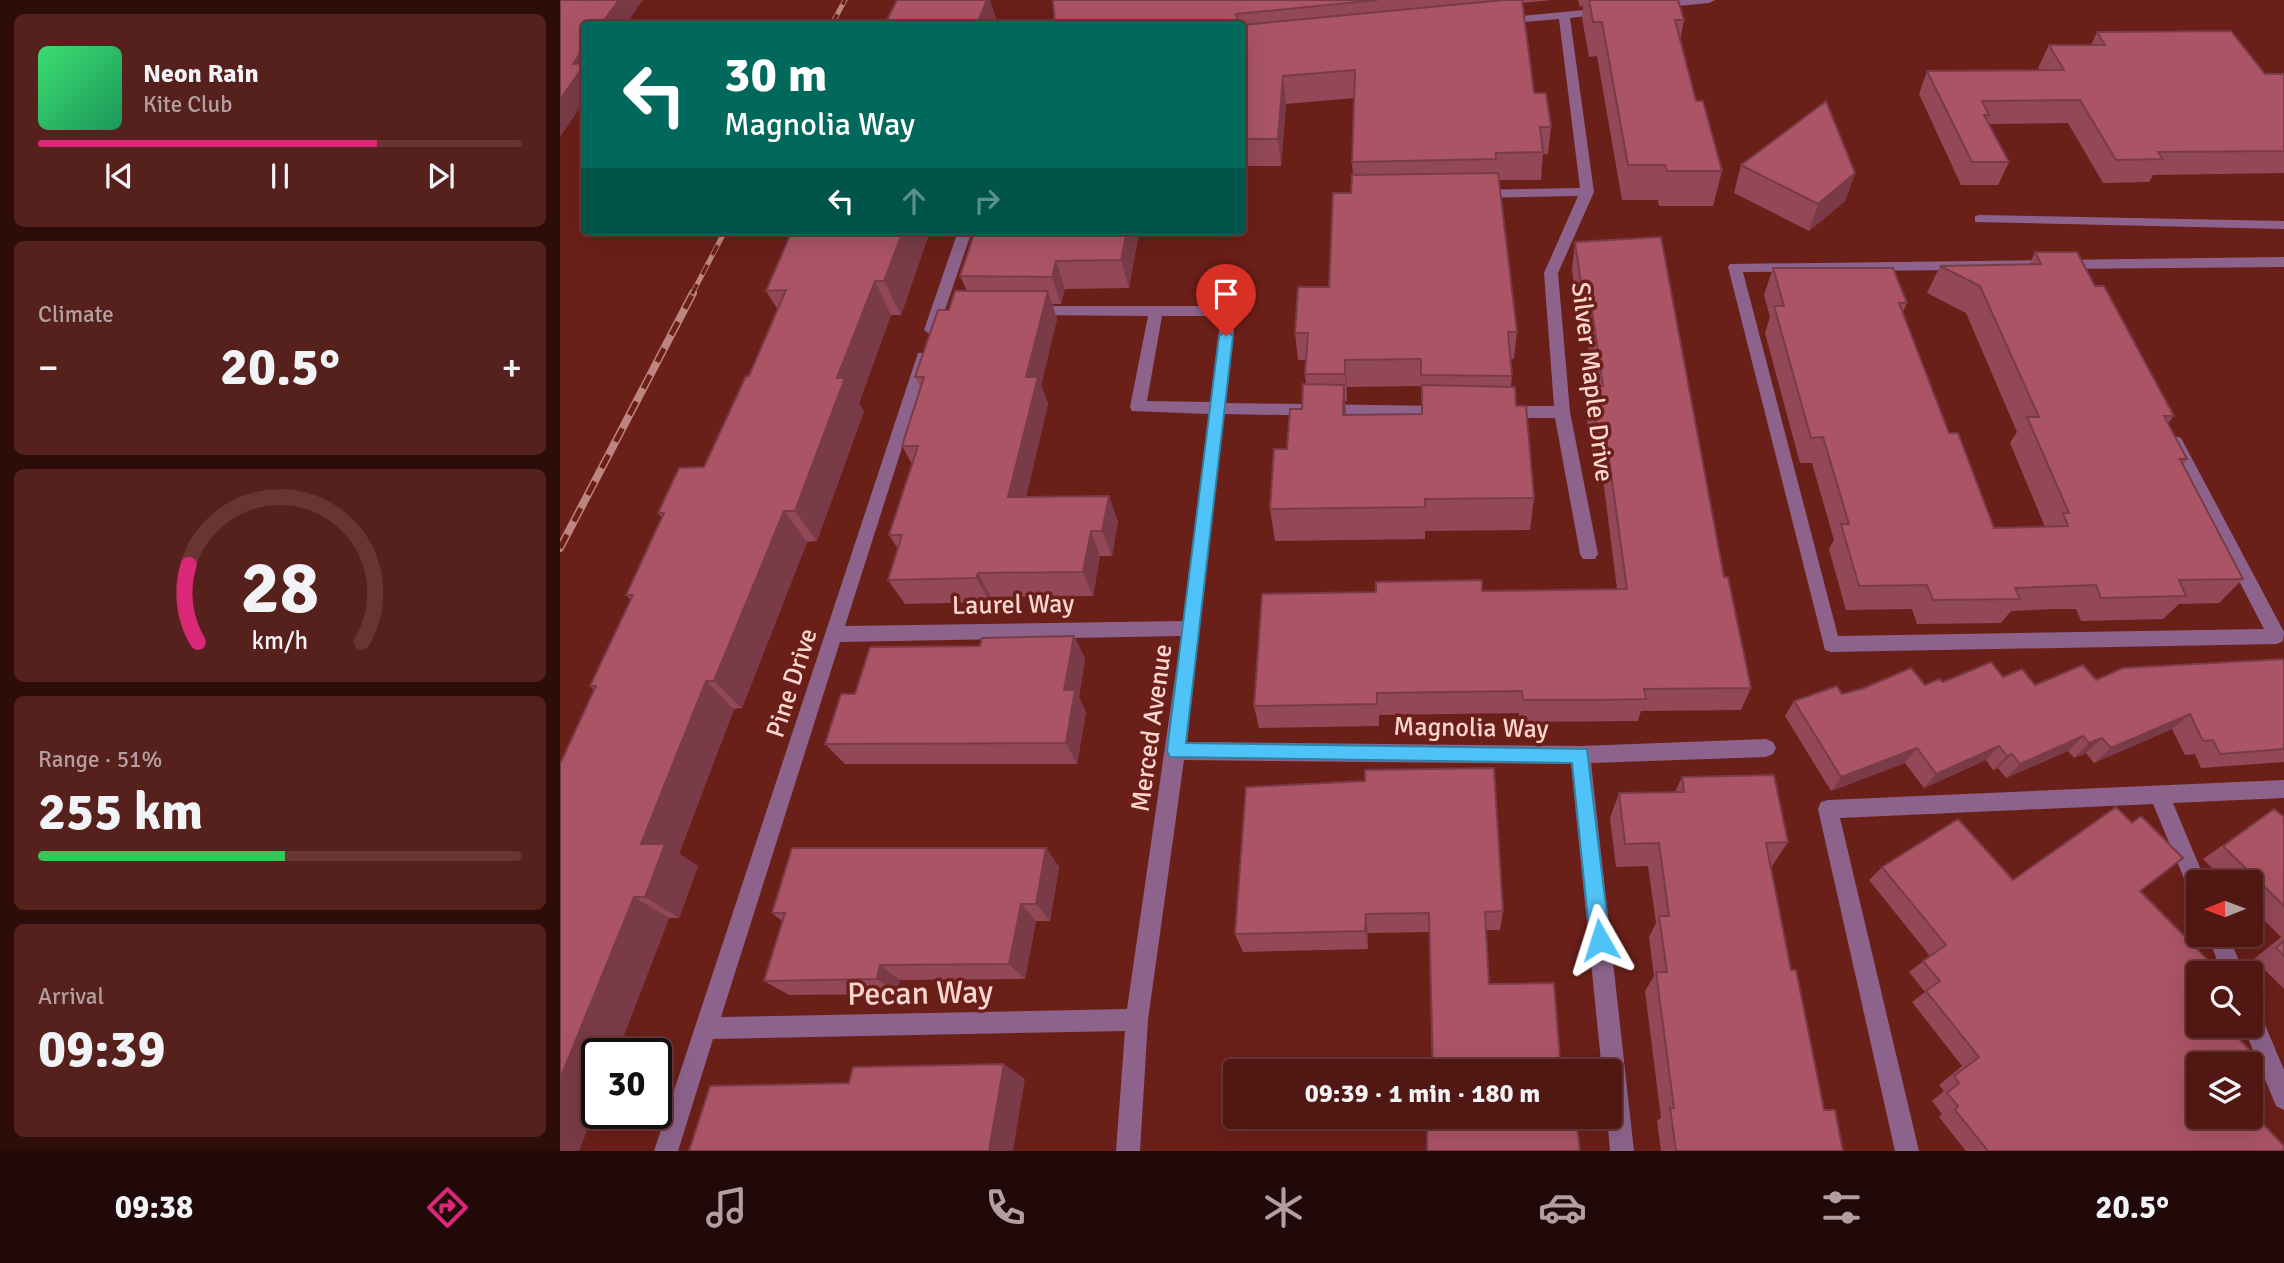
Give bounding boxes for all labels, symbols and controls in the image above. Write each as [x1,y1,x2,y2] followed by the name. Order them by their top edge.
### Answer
[724,45,827,105] text: 30 m
[609,49,700,140] icon: left
[143,58,259,90] text: Neon Rain
[143,90,232,119] text: Kite Club
[724,105,915,144] text: Magnolia Way
[100,157,138,195] icon: previous
[261,157,299,195] icon: pause
[422,157,460,195] icon: next
[822,182,860,220] icon: left
[895,182,933,220] icon: ahead
[968,182,1006,220] icon: right
[1196,264,1256,336] pin
[1207,275,1245,313] icon: arrive
[1564,280,1620,484] street label: Silver Maple Drive
[38,300,114,329] text: Climate
[220,335,340,399] text: 20.5°
[38,344,59,391] text: −
[501,344,522,391] text: +
[241,544,319,633] text: 28
[952,588,1074,622] street label: Laurel Way
[252,624,308,655] text: km/h
[759,624,825,742] street label: Pine Drive
[1124,642,1180,814] street label: Merced Avenue
[1393,711,1549,745] street label: Magnolia Way
[38,745,162,774] text: Range · 51%
[38,780,203,844] text: 255 km
[2186,870,2263,947] north arrow
[2186,870,2263,1129] map controls
[1563,903,1637,977] position arrow
[2186,961,2263,1038] button: search
[847,972,993,1014] street label: Pecan Way
[38,982,104,1011] text: Arrival
[38,1017,166,1081] text: 09:39
[581,1038,672,1129] speed limit sign: 30
[2186,1052,2263,1129] button: layers
[1305,1078,1540,1110] text: 09:39 · 1 min · 180 m
[423,1183,472,1232] icon: directions
[702,1183,751,1232] icon: music
[981,1183,1030,1232] icon: phone
[1259,1183,1308,1232] icon: climate
[1538,1183,1587,1232] icon: car
[1817,1183,1866,1232] icon: filters
[115,1188,193,1227] text: 09:38
[2095,1188,2169,1227] text: 20.5°

